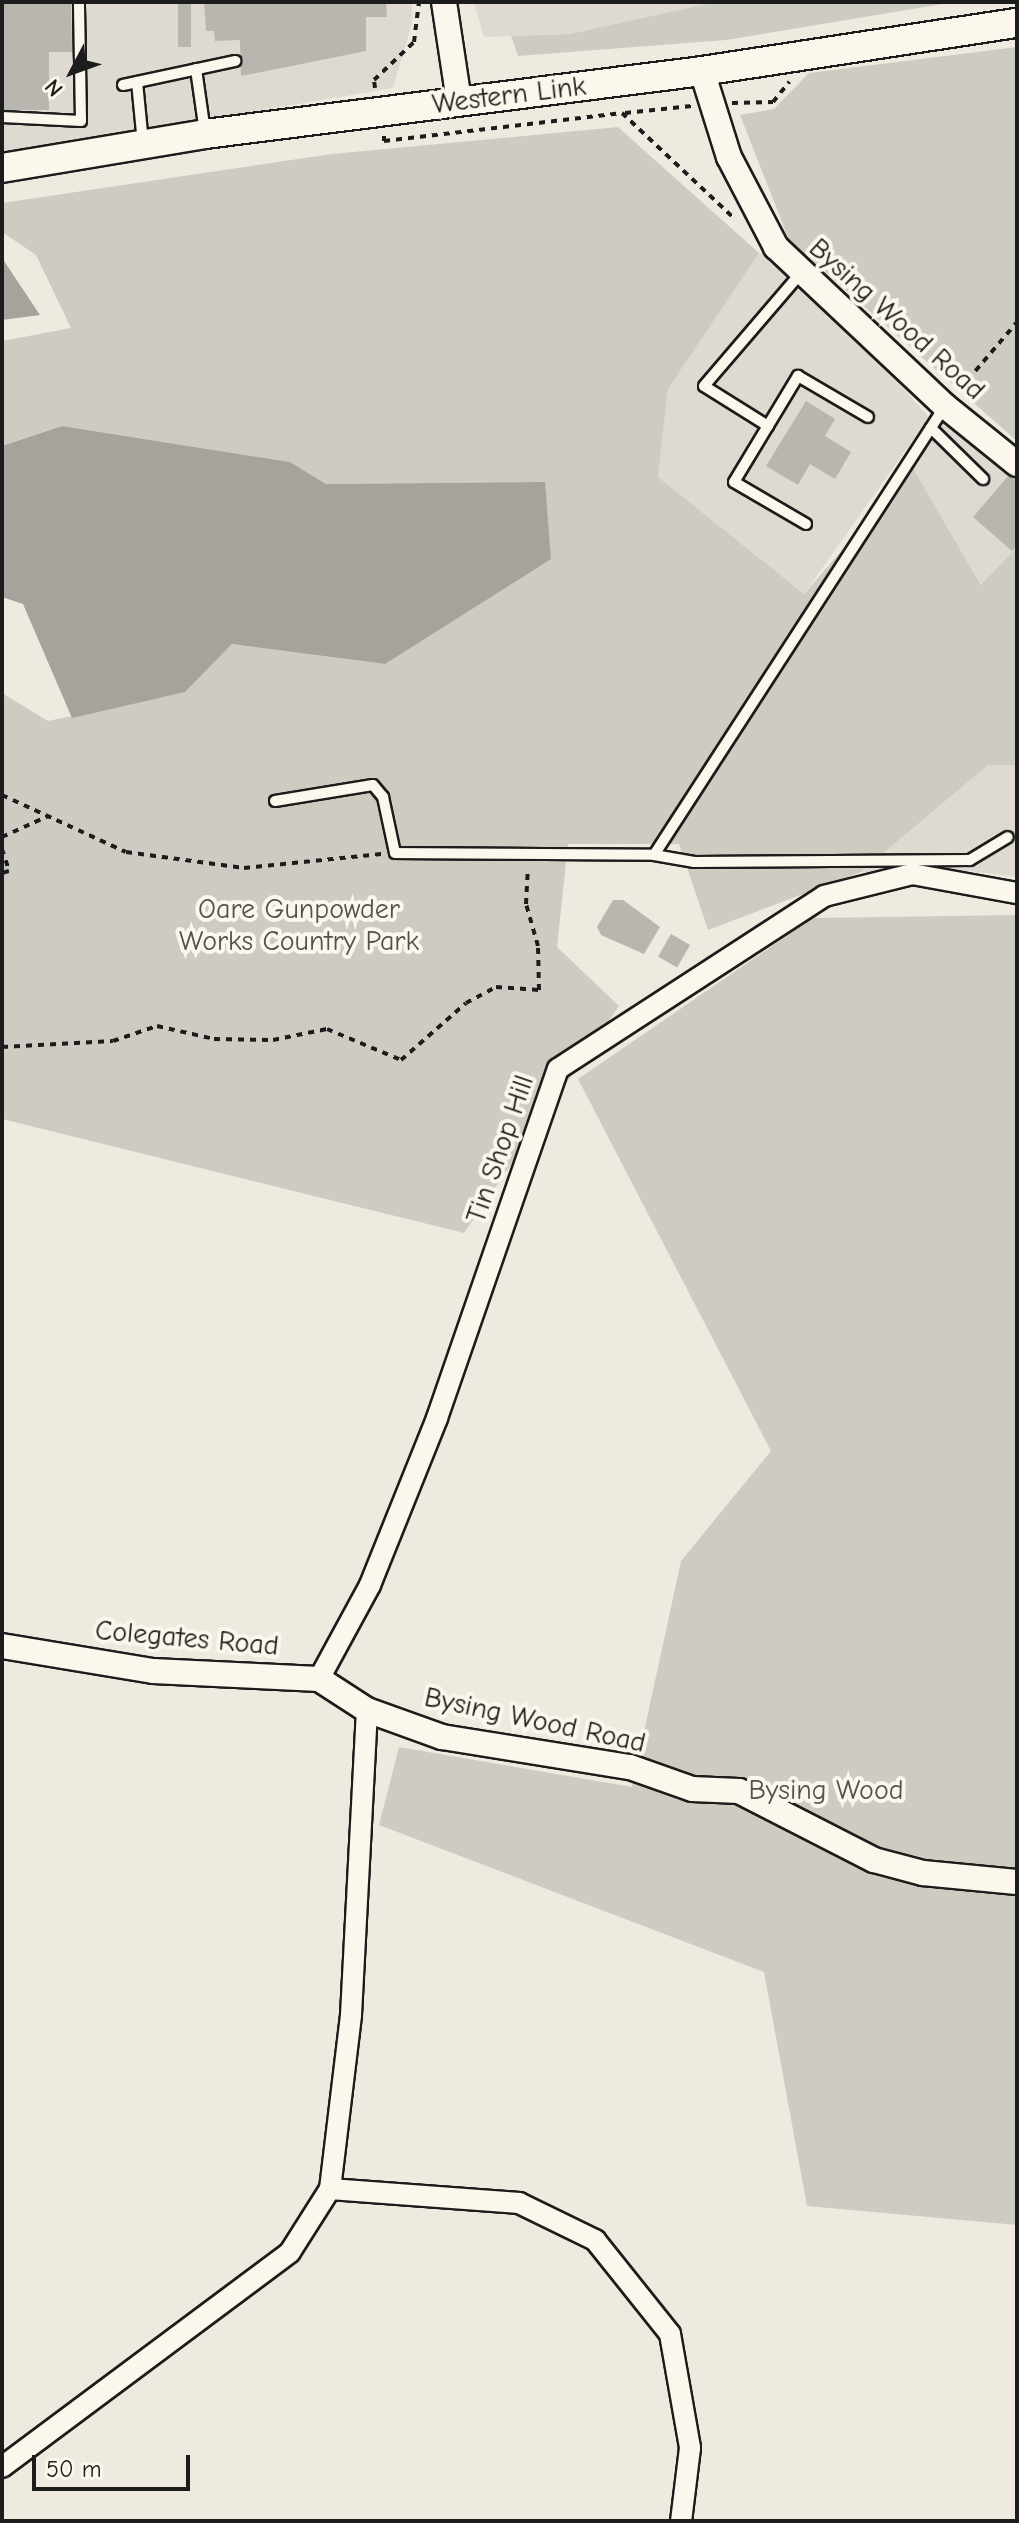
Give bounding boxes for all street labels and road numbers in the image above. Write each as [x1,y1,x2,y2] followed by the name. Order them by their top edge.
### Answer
[430,69,588,121] street label: Western Link
[802,231,992,407] street label: Bysing Wood Road
[459,1071,541,1227] street label: Tin Shop Hill
[94,1613,280,1663] street label: Colegates Road
[421,1680,649,1760] street label: Bysing Wood Road

